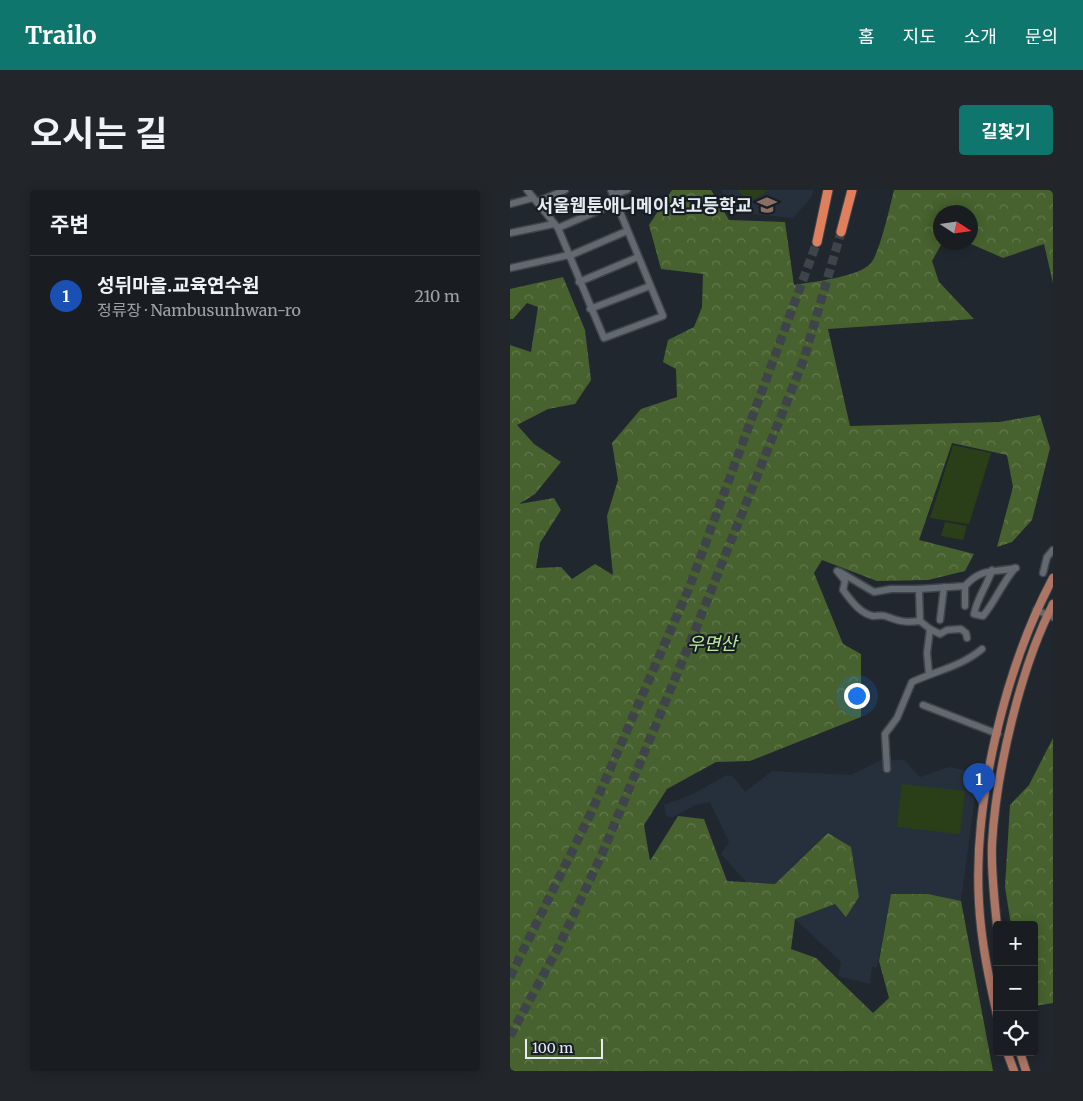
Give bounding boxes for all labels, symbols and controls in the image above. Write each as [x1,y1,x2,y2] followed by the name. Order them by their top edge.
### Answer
[25,20,97,51] text: Trailo
[858,25,875,48] text: 홈
[903,25,936,48] text: 지도
[964,25,997,48] text: 소개
[1025,25,1058,48] text: 문의
[959,105,1053,155] button: 길찾기
[30,112,167,156] text: 오시는 길
[537,194,752,217] place label: 서울웹툰애니메이션고등학교
[756,194,778,216] school or university icon: 서울웹툰애니메이션고등학교
[933,205,978,250] north arrow
[50,211,89,238] text: 주변
[97,273,260,297] text: 성뒤마을.교육연수원
[62,286,70,306] text: 1
[415,286,460,306] text: 210 m
[97,300,301,320] text: 정류장 · Nambusunhwan-ro
[687,632,739,655] park label: 우면산
[844,683,870,709] your location
[963,763,995,804] pin: 1
[993,921,1038,1056] map controls
[993,921,1038,966] button: +
[993,966,1038,1011] button: −
[993,1011,1038,1056] button: locate
[525,1036,602,1059] scale bar
[532,1039,573,1057] text: 100 m

